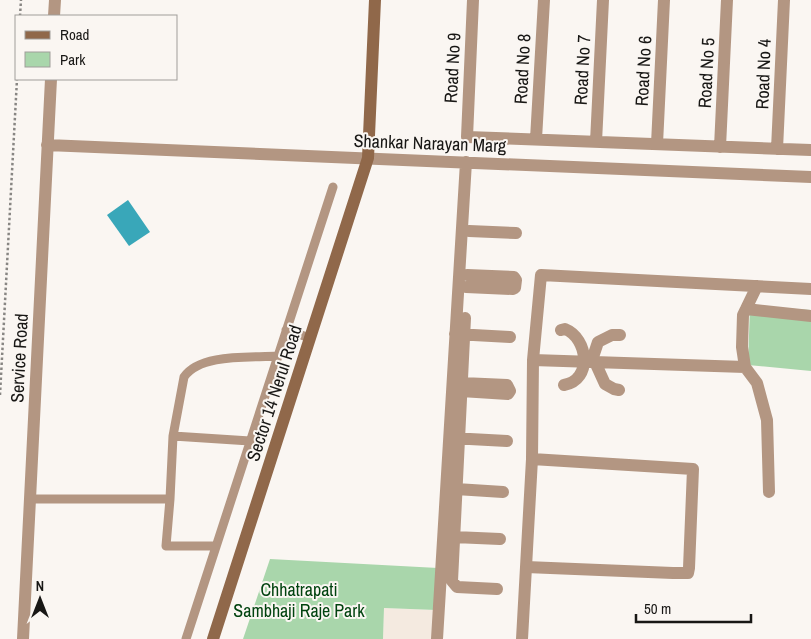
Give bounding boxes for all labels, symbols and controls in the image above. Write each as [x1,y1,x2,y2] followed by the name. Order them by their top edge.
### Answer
[15,15,178,80] legend
[60,24,89,45] text: Road
[438,32,466,104] street label: Road No 9
[508,33,536,105] street label: Road No 8
[568,34,596,106] street label: Road No 7
[629,35,657,107] street label: Road No 6
[692,37,720,109] street label: Road No 5
[749,38,777,110] street label: Road No 4
[60,49,86,70] text: Park
[353,128,507,158] street label: Shankar Narayan Marg
[4,313,34,403] street label: Service Road
[240,322,308,464] street label: Sector 14 Nerul Road
[15,574,65,624] north arrow
[36,577,44,595] text: N
[233,577,365,623] park label: Chhatrapati Sambhaji Raje Park
[636,592,751,624] scale bar
[644,598,671,619] text: 50 m

